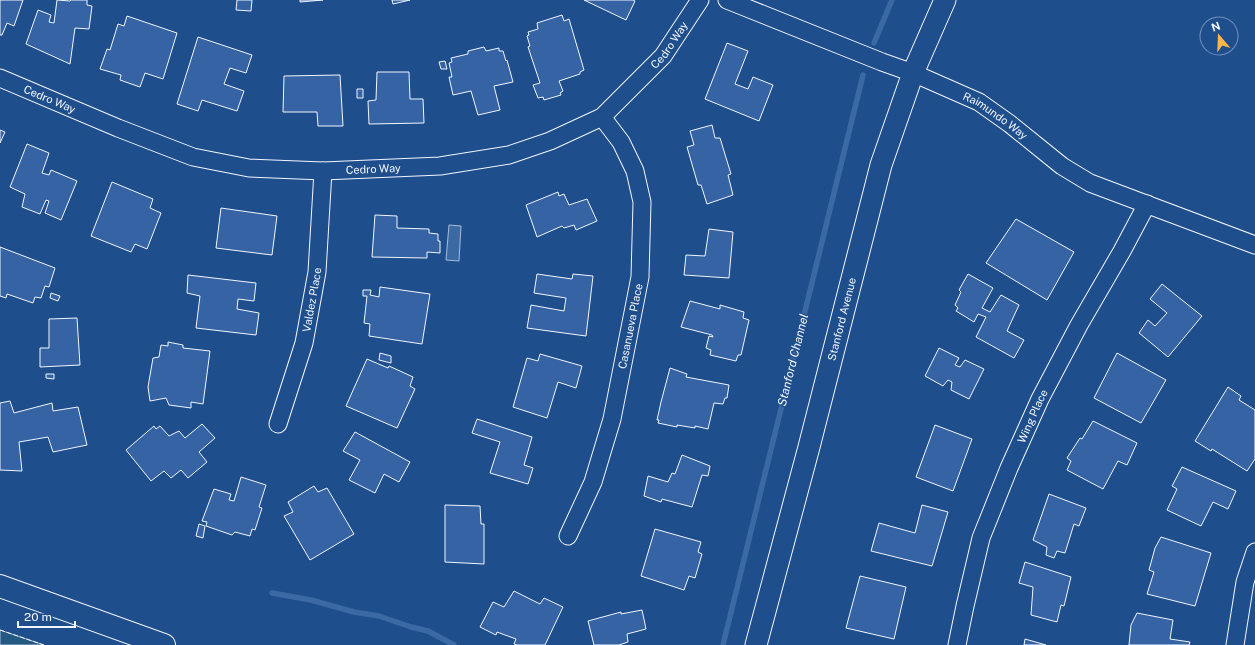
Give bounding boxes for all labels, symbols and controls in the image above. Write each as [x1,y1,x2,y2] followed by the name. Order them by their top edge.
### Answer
[1199,16,1239,56] north arrow
[648,19,690,71] street label: Cedro Way
[1210,19,1222,34] text: N
[22,83,78,115] street label: Cedro Way
[961,90,1030,142] street label: Raimundo Way
[346,162,401,176] street label: Cedro Way
[300,267,323,333] street label: Valdez Place
[825,276,858,362] street label: Stanford Avenue
[616,282,645,370] street label: Casanueva Place
[775,312,811,408] water label: Stanford Channel
[1015,387,1050,445] street label: Wing Place
[18,603,75,629] scale bar
[24,610,52,624] text: 20 m

